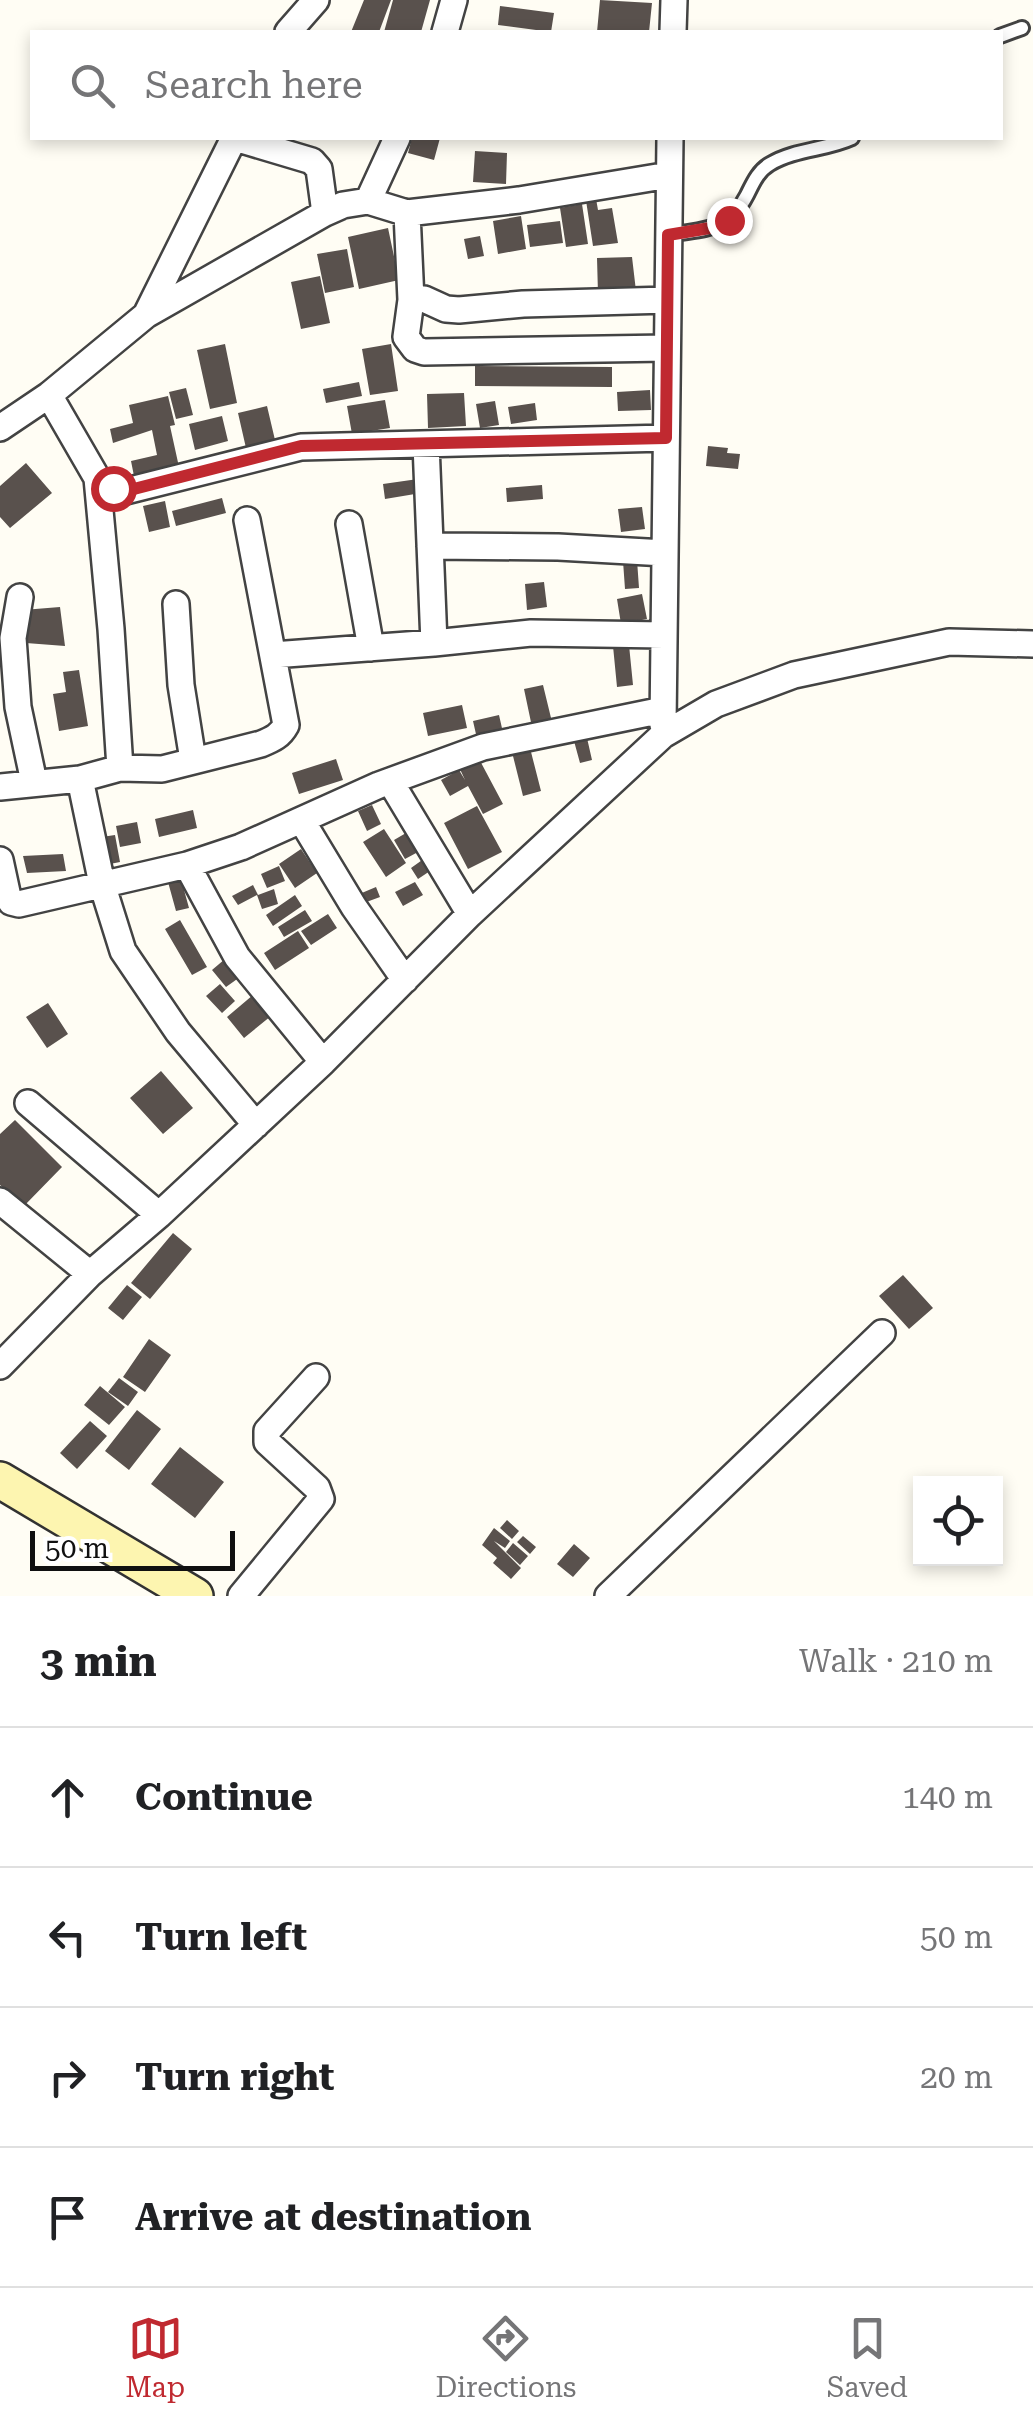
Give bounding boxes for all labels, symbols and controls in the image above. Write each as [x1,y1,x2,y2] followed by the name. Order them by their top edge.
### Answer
[30,30,1003,140] search box
[65,58,120,113] icon: search
[145,63,363,107] text: Search here
[707,198,753,244] route end
[91,466,137,512] route start
[913,1476,1003,1566] map controls
[913,1476,1003,1566] button: locate
[30,1526,235,1570] scale bar
[45,1532,109,1565] text: 50 m
[40,1637,157,1686] text: 3 min
[799,1642,993,1680] text: Walk · 210 m
[40,1770,95,1825] icon: ahead
[135,1775,313,1819] text: Continue
[902,1778,993,1816] text: 140 m
[40,1910,95,1965] icon: left
[135,1915,307,1959] text: Turn left
[920,1918,993,1956] text: 50 m
[40,2050,95,2105] icon: right
[135,2055,334,2099] text: Turn right
[920,2058,993,2096] text: 20 m
[40,2190,95,2245] icon: arrive
[135,2195,531,2239] text: Arrive at destination
[125,2311,185,2404] tab: Map
[435,2311,576,2404] tab: Directions
[827,2311,908,2404] tab: Saved

